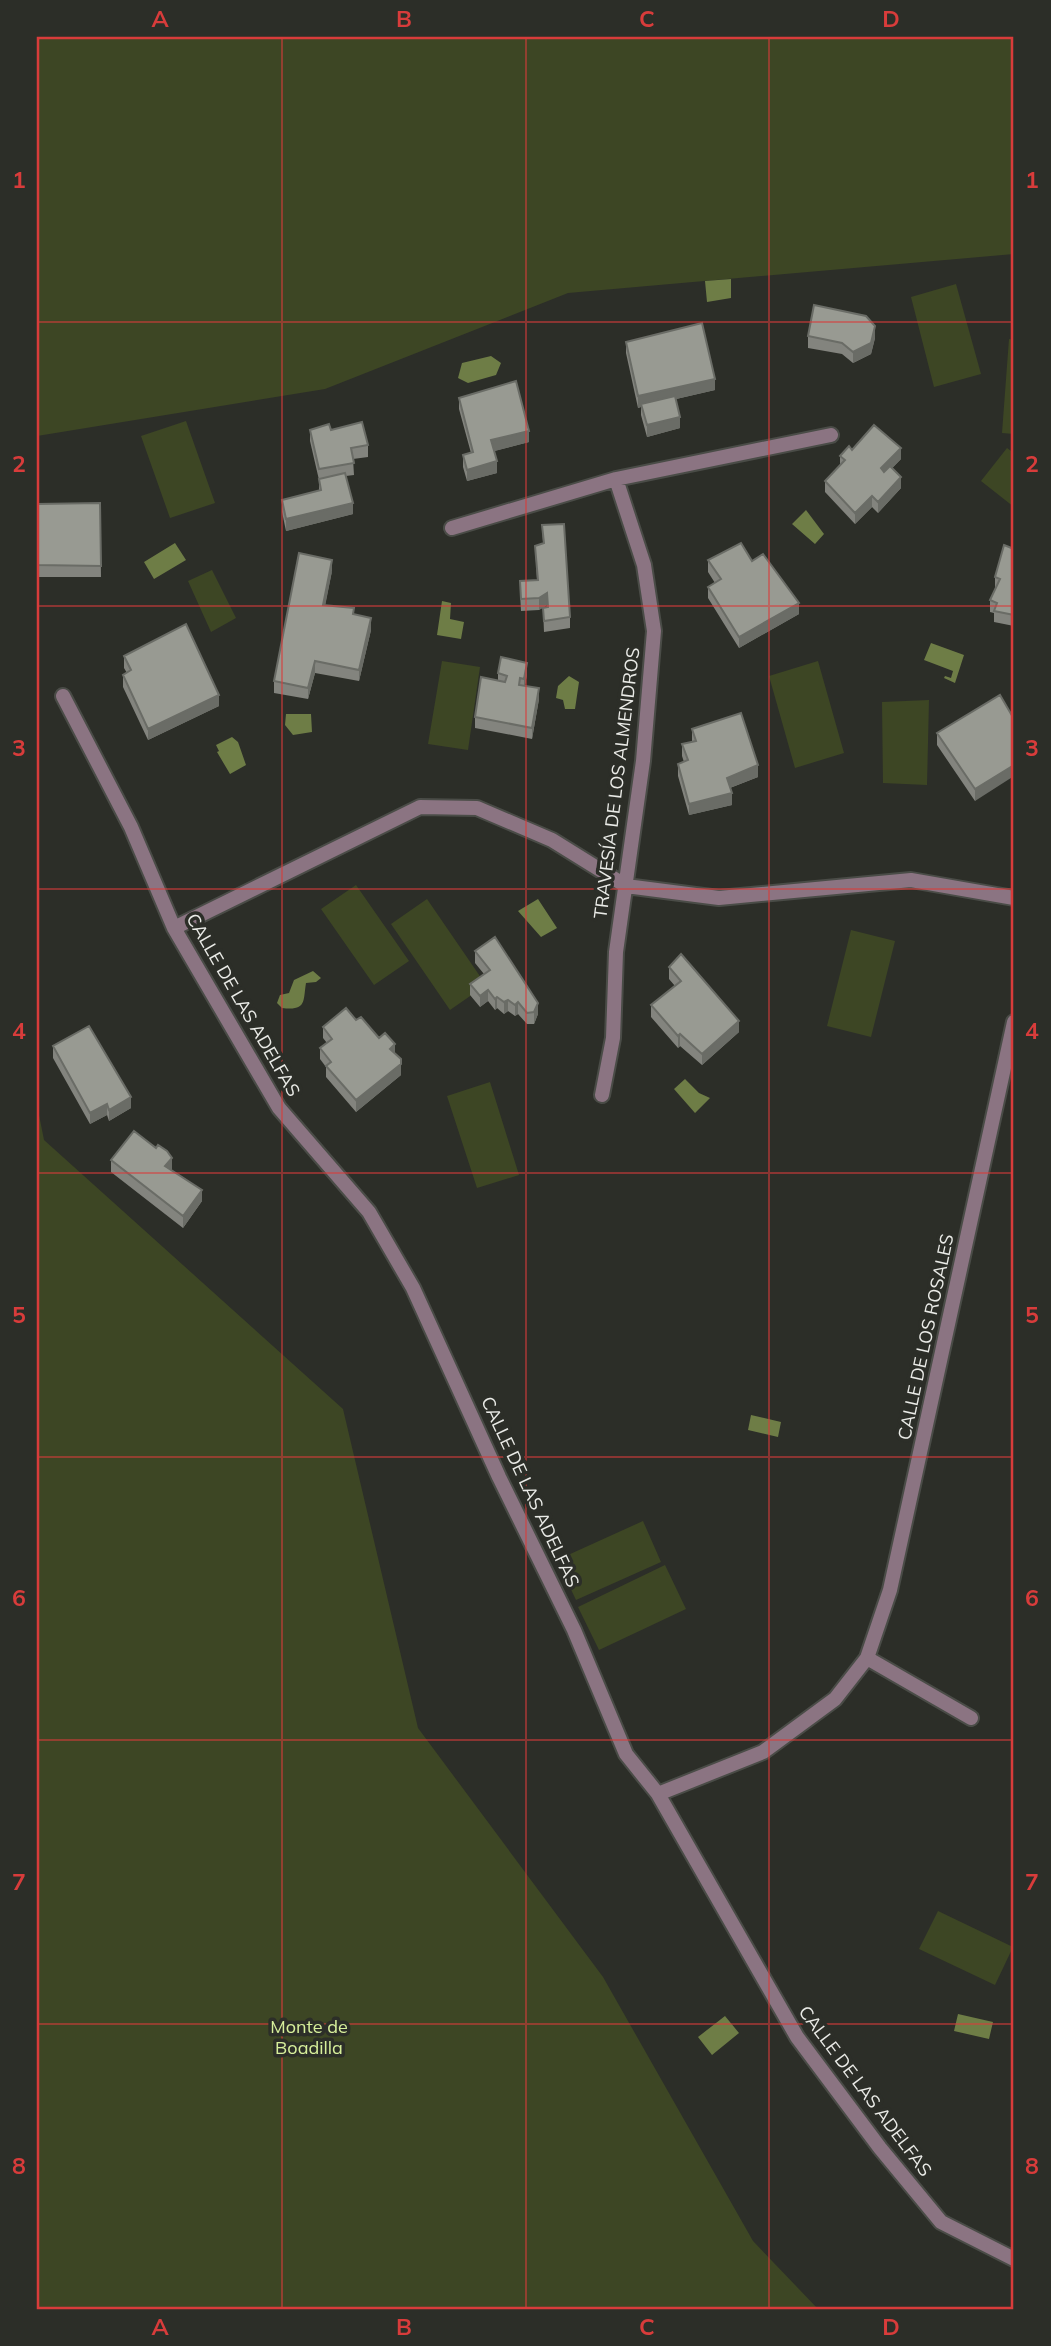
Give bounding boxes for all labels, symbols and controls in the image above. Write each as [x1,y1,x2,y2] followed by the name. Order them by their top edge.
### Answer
[151,4,169,33] text: A
[396,4,412,33] text: B
[639,4,655,33] text: C
[882,4,900,33] text: D
[12,165,26,194] text: 1
[1025,165,1039,194] text: 1
[12,449,26,478] text: 2
[1025,449,1039,478] text: 2
[588,646,645,920] street label: TRAVESÍA DE LOS ALMENDROS
[12,733,26,762] text: 3
[1025,733,1039,762] text: 3
[182,909,305,1100] street label: CALLE DE LAS ADELFAS
[12,1016,26,1045] text: 4
[1025,1016,1039,1045] text: 4
[892,1232,959,1442] street label: CALLE DE LOS ROSALES
[12,1300,26,1329] text: 5
[1025,1300,1039,1329] text: 5
[476,1393,585,1591] street label: CALLE DE LAS ADELFAS
[12,1583,26,1612] text: 6
[1025,1583,1039,1612] text: 6
[12,1867,26,1896] text: 7
[1025,1867,1039,1896] text: 7
[794,2001,937,2181] street label: CALLE DE LAS ADELFAS
[270,2015,348,2059] park label: Monte de Boadilla
[12,2151,26,2180] text: 8
[1025,2151,1039,2180] text: 8
[151,2312,169,2341] text: A
[396,2312,412,2341] text: B
[639,2312,655,2341] text: C
[882,2312,900,2341] text: D

